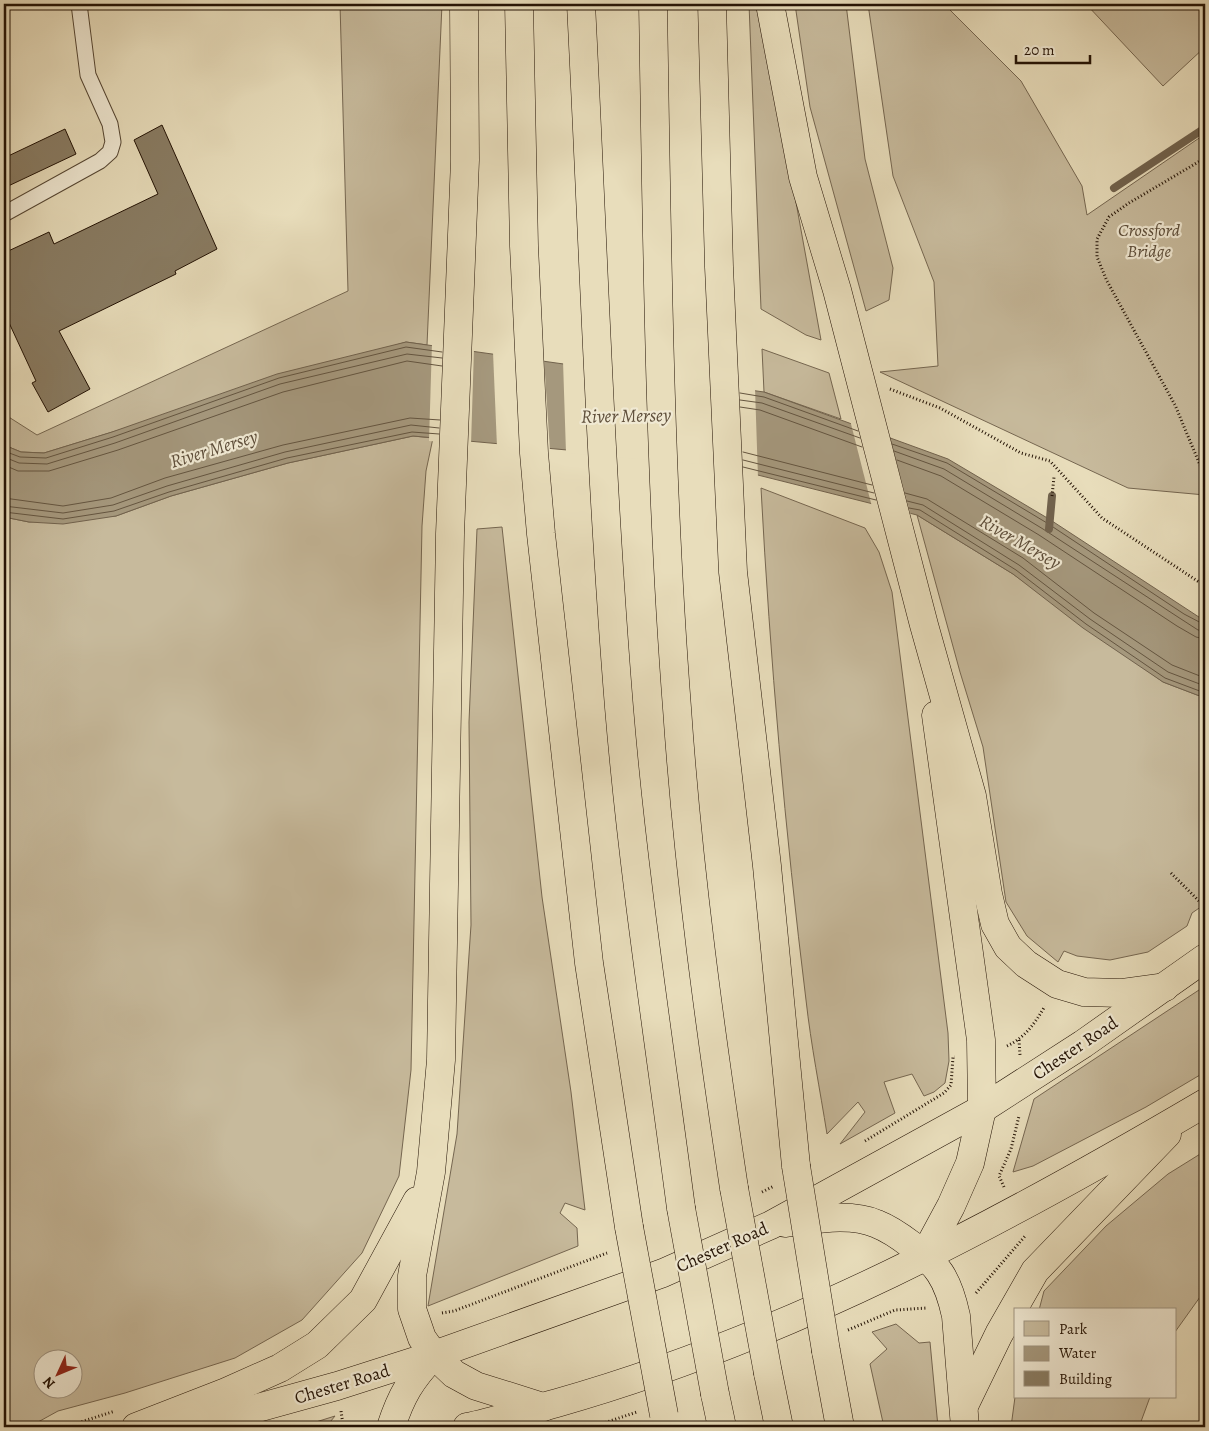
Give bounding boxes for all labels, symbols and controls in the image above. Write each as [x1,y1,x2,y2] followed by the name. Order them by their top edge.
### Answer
[1016,32,1090,64] scale bar
[1024,40,1055,60] text: 20 m
[1118,218,1181,263] park label: Crossford Bridge
[581,402,672,430] water label: River Mersey
[167,423,262,475] water label: River Mersey
[974,508,1066,576] water label: River Mersey
[1028,1010,1123,1085] street label: Chester Road
[672,1216,772,1278] street label: Chester Road
[1014,1308,1176,1398] legend
[1059,1319,1088,1339] text: Park
[1058,1343,1096,1363] text: Water
[32,1348,82,1398] north arrow
[292,1358,393,1410] street label: Chester Road
[1059,1369,1112,1389] text: Building
[39,1372,59,1393] text: N

